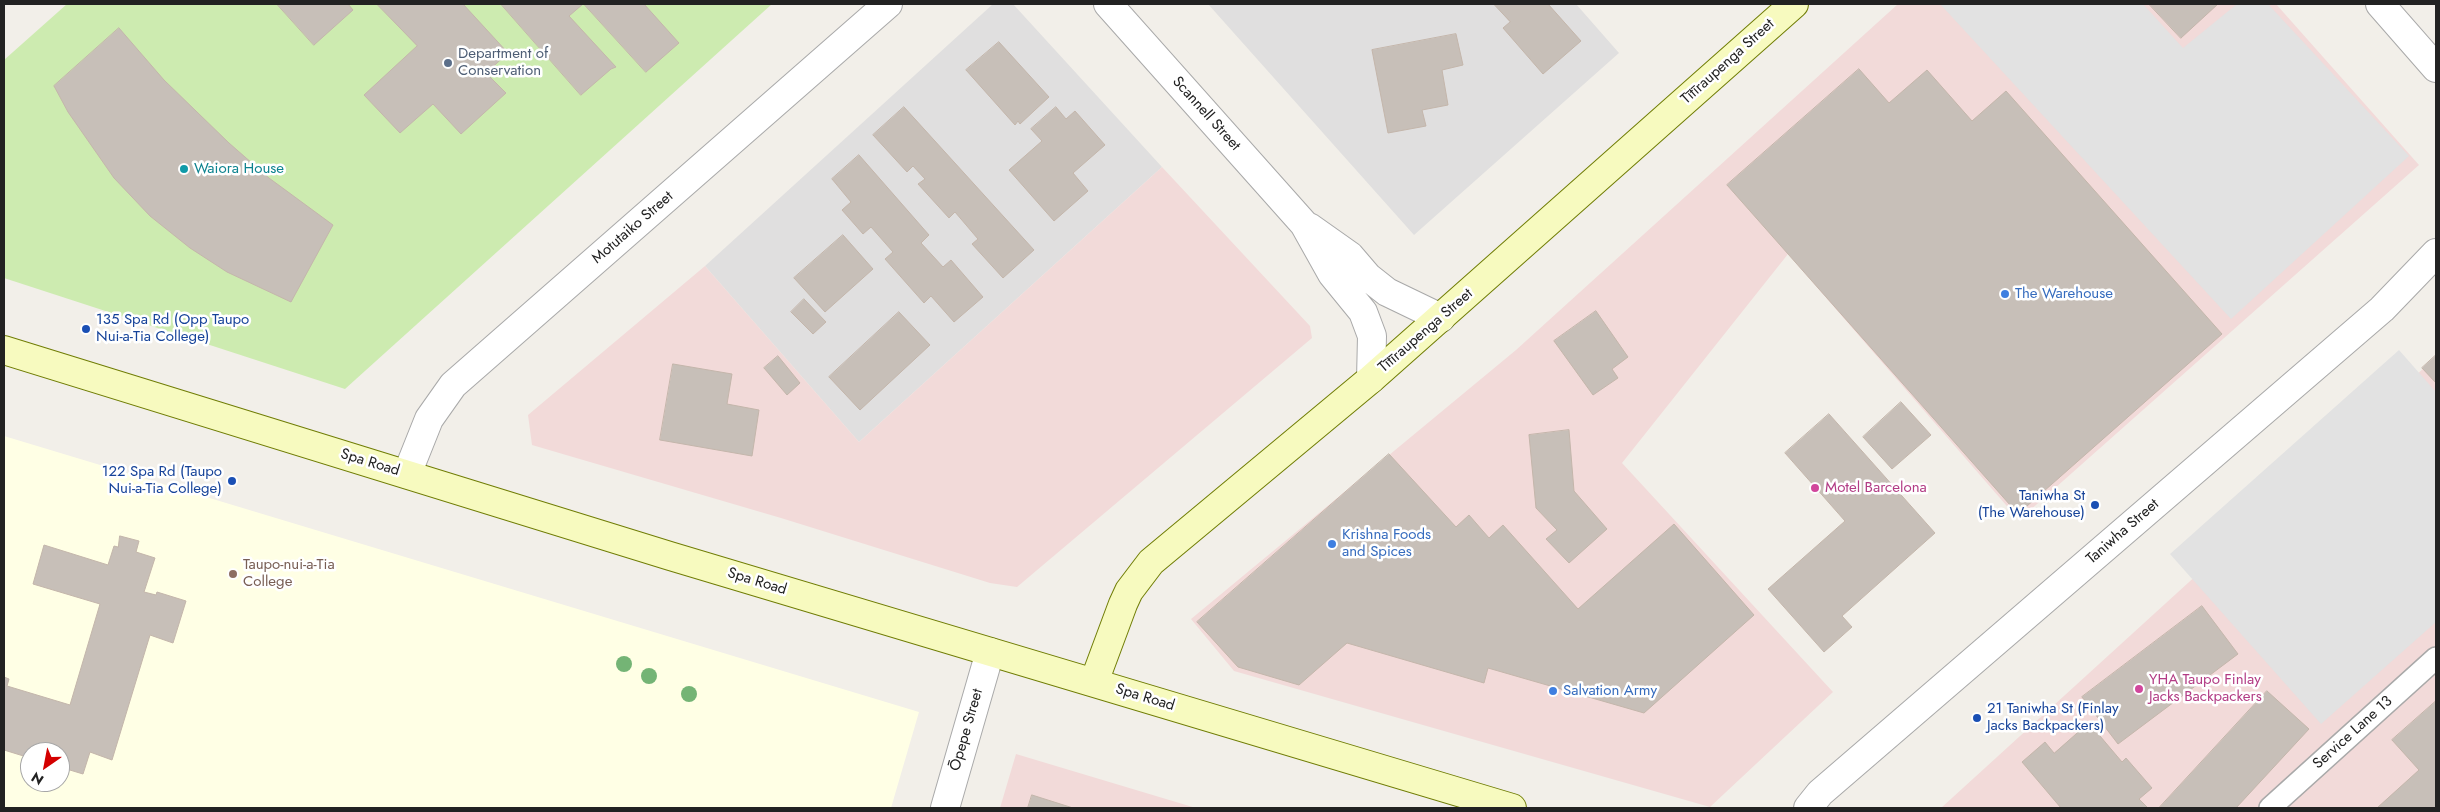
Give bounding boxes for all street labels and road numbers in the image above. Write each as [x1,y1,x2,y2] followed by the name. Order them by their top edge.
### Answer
[1678,16,1778,108] street label: Tītīraupenga Street
[1168,73,1244,155] street label: Scannell Street
[589,188,677,268] street label: Motutaiko Street
[1375,285,1477,377] street label: Tītīraupenga Street
[338,445,402,481] street label: Spa Road
[2083,496,2163,568] street label: Taniwha Street
[725,564,789,600] street label: Spa Road
[1113,680,1177,716] street label: Spa Road
[947,687,987,773] street label: Ōpepe Street
[2310,693,2396,773] street label: Service Lane 13

